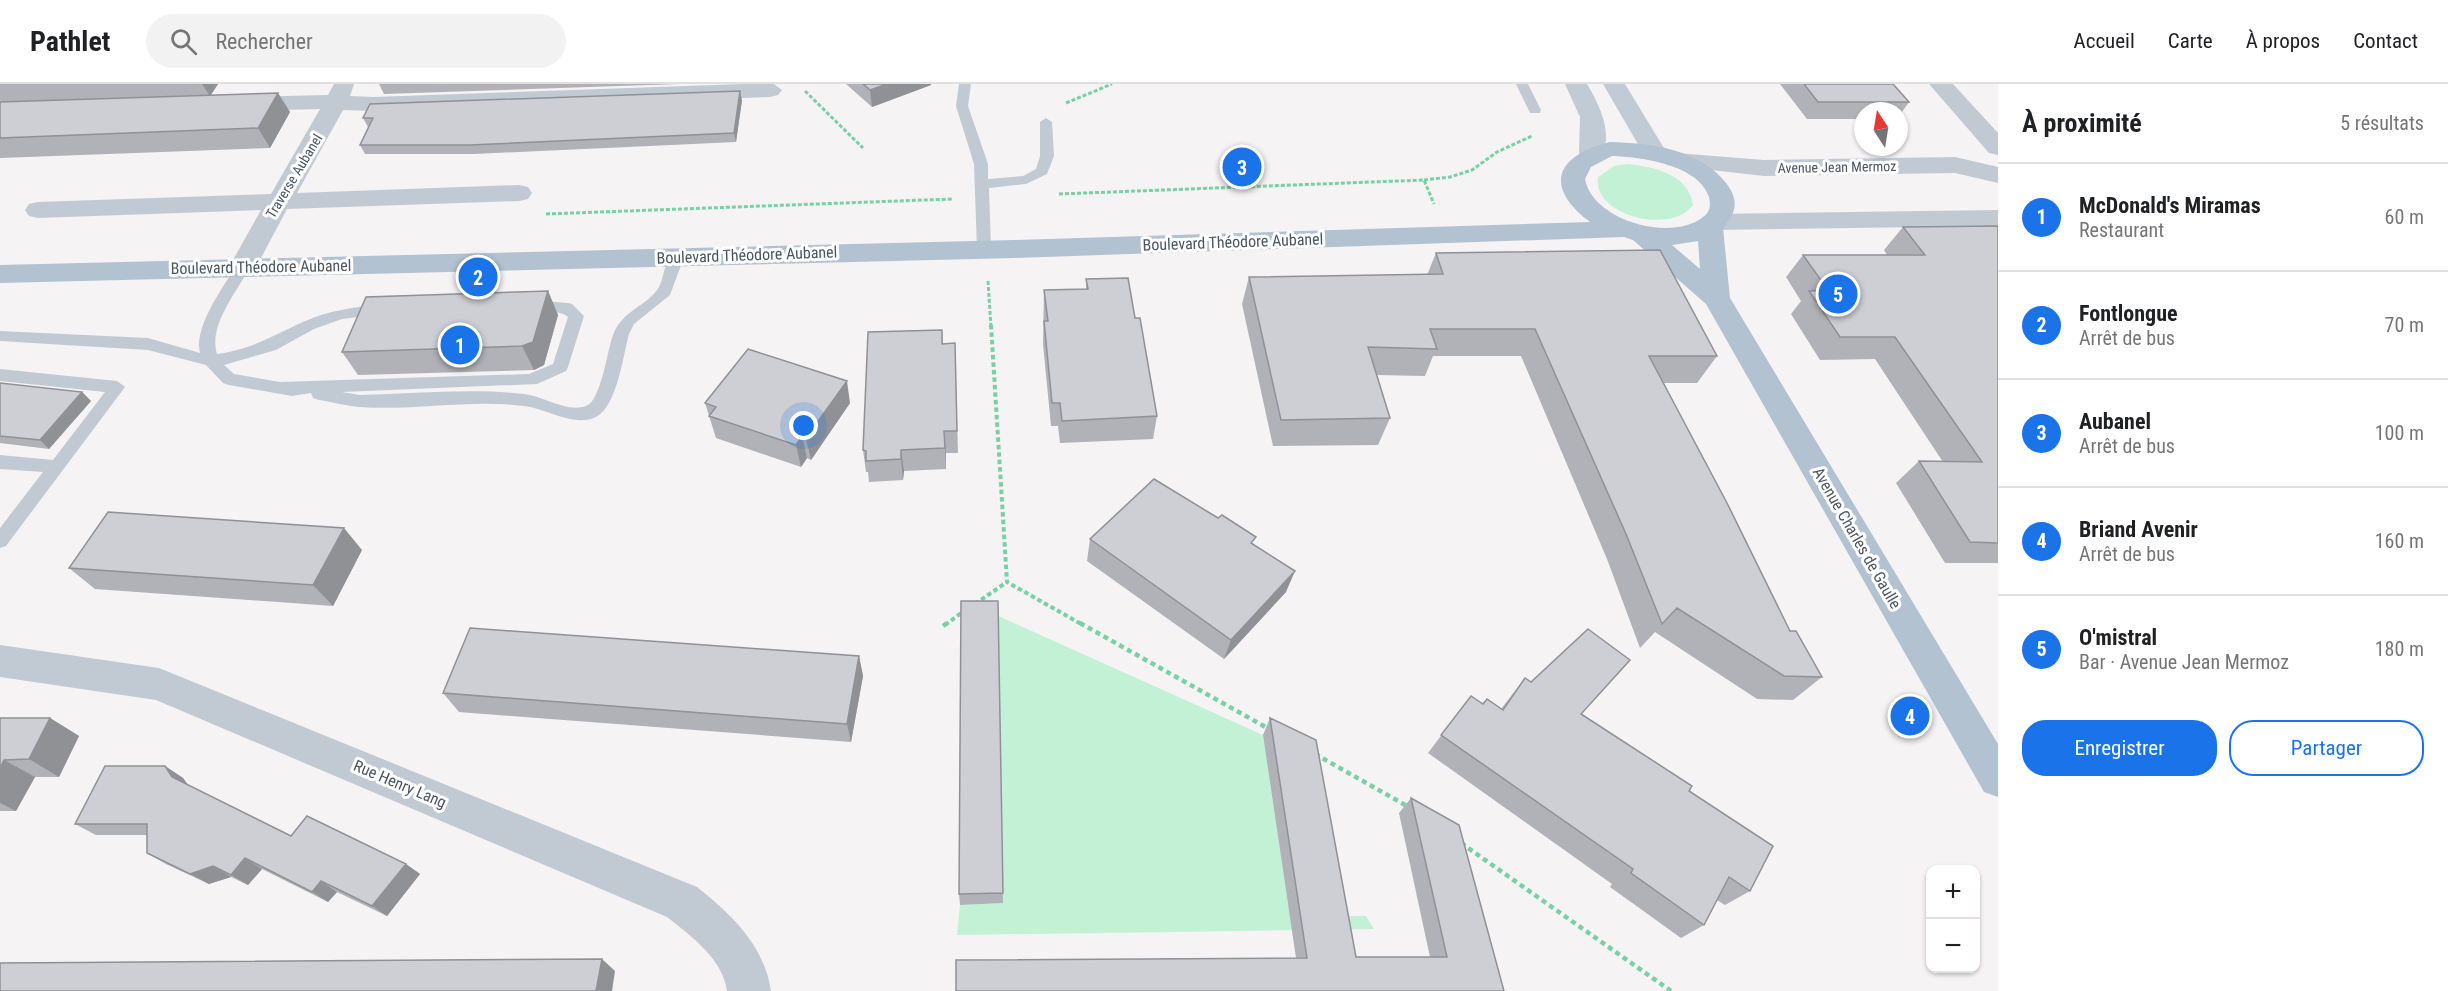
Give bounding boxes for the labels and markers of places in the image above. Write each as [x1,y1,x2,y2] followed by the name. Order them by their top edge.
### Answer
[1222,144,1262,190] pin: 3
[458,254,498,300] pin: 2
[1818,272,1858,316] pin: 5
[440,322,480,368] pin: 1
[1890,694,1930,738] pin: 4

